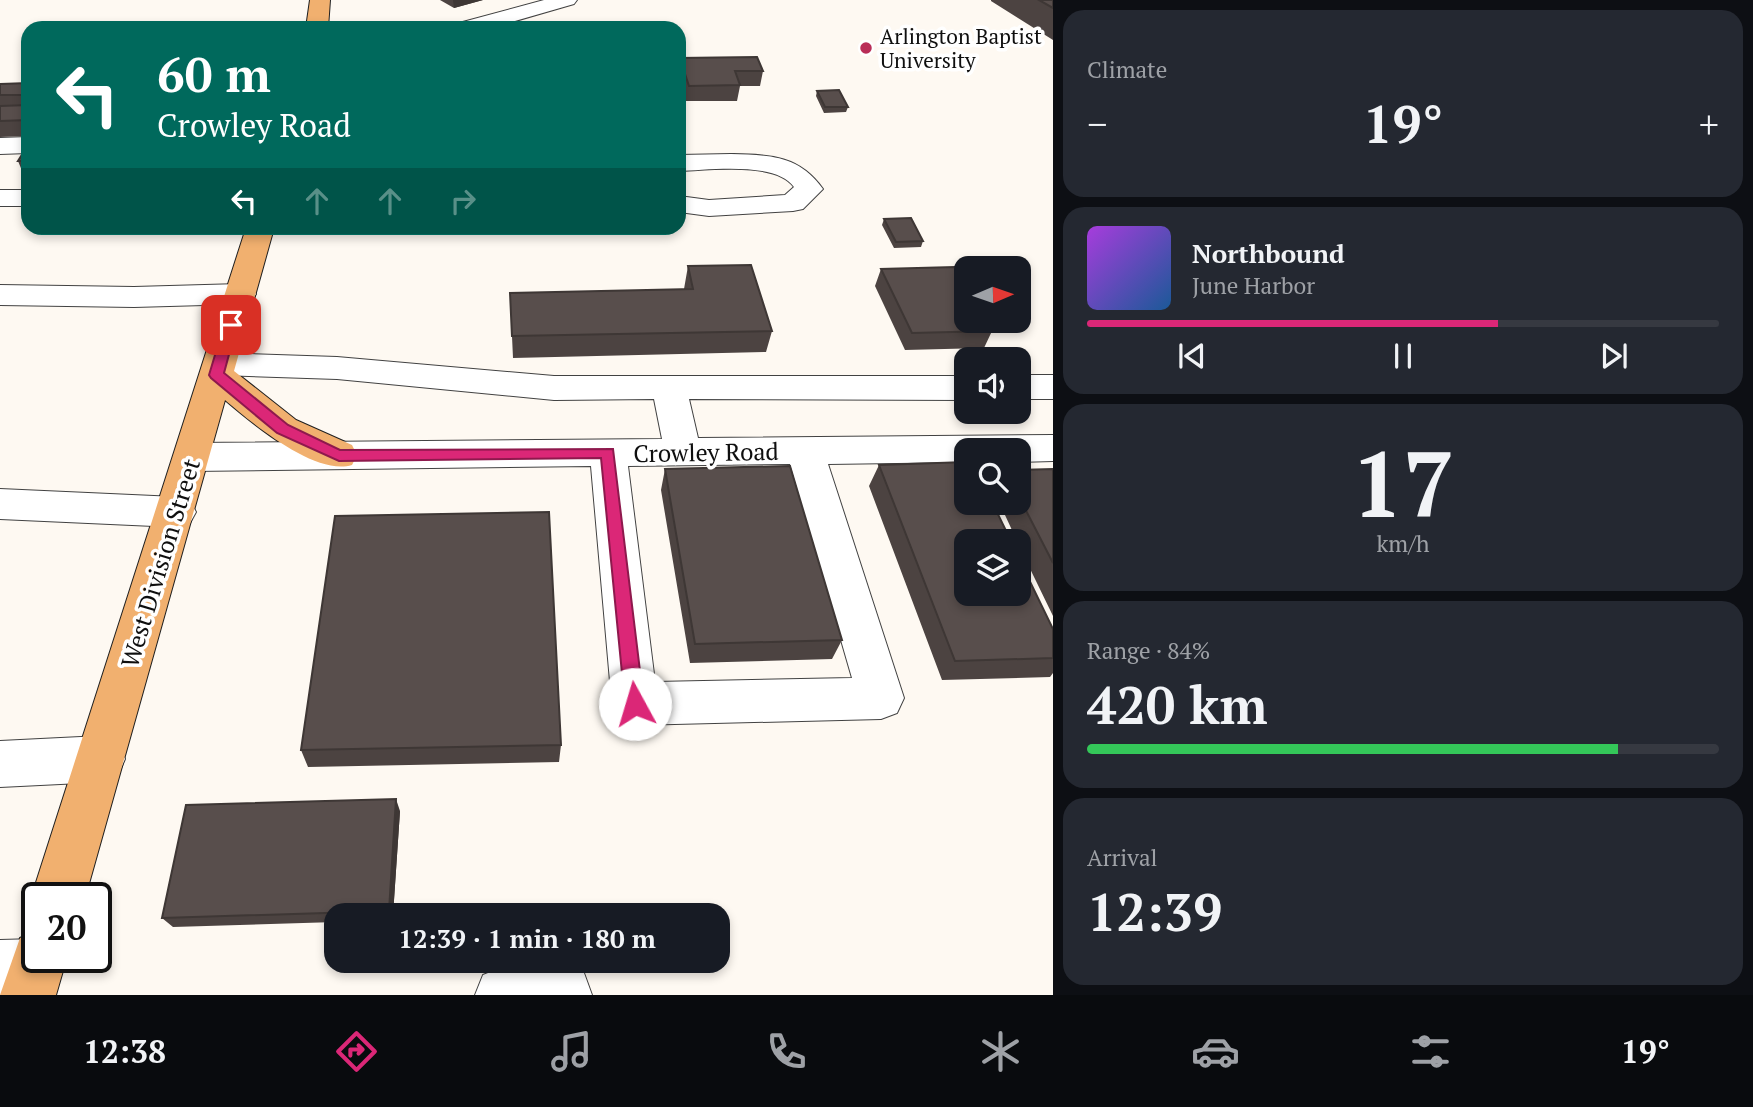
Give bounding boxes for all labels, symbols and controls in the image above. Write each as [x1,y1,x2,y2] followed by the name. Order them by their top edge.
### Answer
[880,22,1042,74] place label: Arlington Baptist University
[858,40,874,56] marker: Arlington Baptist University
[157,41,271,106] text: 60 m
[42,49,133,140] icon: left
[1087,54,1167,85] text: Climate
[1363,89,1443,158] text: 19°
[1087,99,1107,149] text: −
[1699,99,1719,149] text: +
[157,104,351,146] text: Crowley Road
[225,182,263,220] icon: left
[298,182,336,220] icon: ahead
[371,182,409,220] icon: ahead
[444,182,482,220] icon: right
[1192,236,1345,270] text: Northbound
[954,256,1031,332] north arrow
[954,256,1031,606] map controls
[1192,270,1315,301] text: June Harbor
[201,295,261,355] pin
[212,306,250,344] icon: arrive
[1173,337,1211,375] icon: previous
[1384,337,1422,375] icon: pause
[1595,337,1633,375] icon: next
[954,347,1031,424] button: sound
[1352,422,1454,543] text: 17
[633,435,779,469] street label: Crowley Road
[954,438,1031,515] button: search
[113,455,207,671] street label: West Division Street
[1376,528,1430,559] text: km/h
[954,529,1031,606] button: layers
[1087,635,1210,666] text: Range · 84%
[598,667,672,741] position arrow
[1087,670,1268,739] text: 420 km
[1087,842,1158,873] text: Arrival
[1087,877,1222,946] text: 12:39
[21,882,112,973] speed limit sign: 20
[398,921,656,955] text: 12:39 · 1 min · 180 m
[332,1027,381,1076] icon: directions
[547,1027,596,1076] icon: music
[762,1027,811,1076] icon: phone
[976,1027,1025,1076] icon: climate
[1191,1027,1240,1076] icon: car
[1406,1027,1455,1076] icon: filters
[83,1030,166,1072] text: 12:38
[1621,1030,1670,1072] text: 19°

